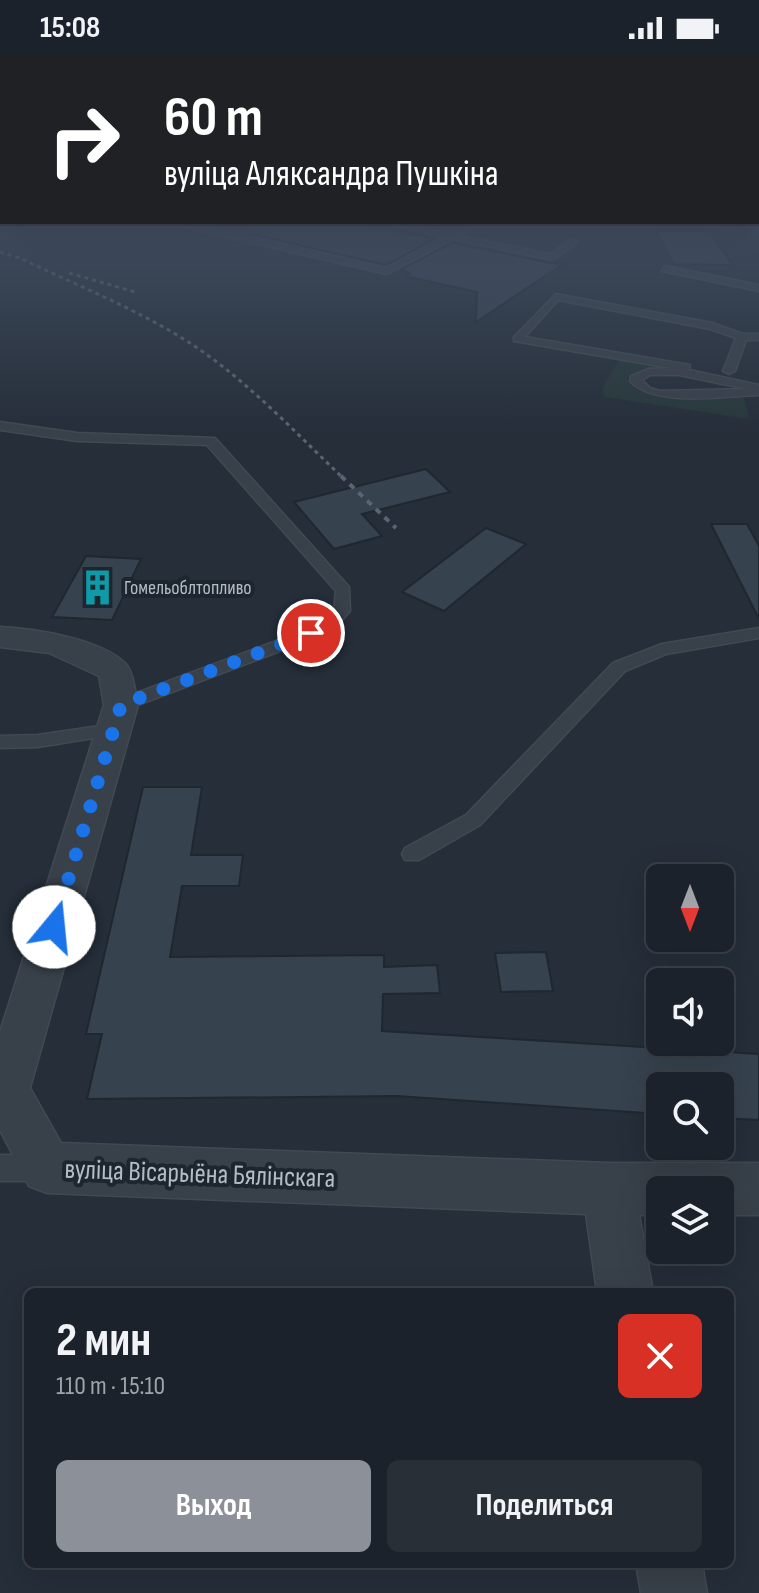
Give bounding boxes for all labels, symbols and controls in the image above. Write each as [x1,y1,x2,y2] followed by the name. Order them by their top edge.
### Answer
[40,10,100,46] text: 15:08
[164,85,263,152] text: 60 m
[32,88,136,192] icon: right
[164,153,499,196] text: вуліца Аляксандра Пушкіна
[79,569,117,607] building icon: Гомельоблтопливо
[124,576,252,600] place label: Гомельоблтопливо
[277,599,345,667] pin
[289,611,333,655] icon: arrive
[646,864,734,952] north arrow
[646,864,734,1264] map controls
[12,885,96,969] position arrow
[646,968,734,1056] button: sound
[646,1072,734,1160] button: search
[64,1153,336,1195] street label: вуліца Вісарыёна Бялінскага
[646,1176,734,1264] button: layers
[56,1312,151,1369] text: 2 мин
[618,1314,702,1398] button: close
[56,1371,165,1402] text: 110 m · 15:10
[56,1460,371,1552] button: Выход
[387,1460,702,1552] button: Поделиться

